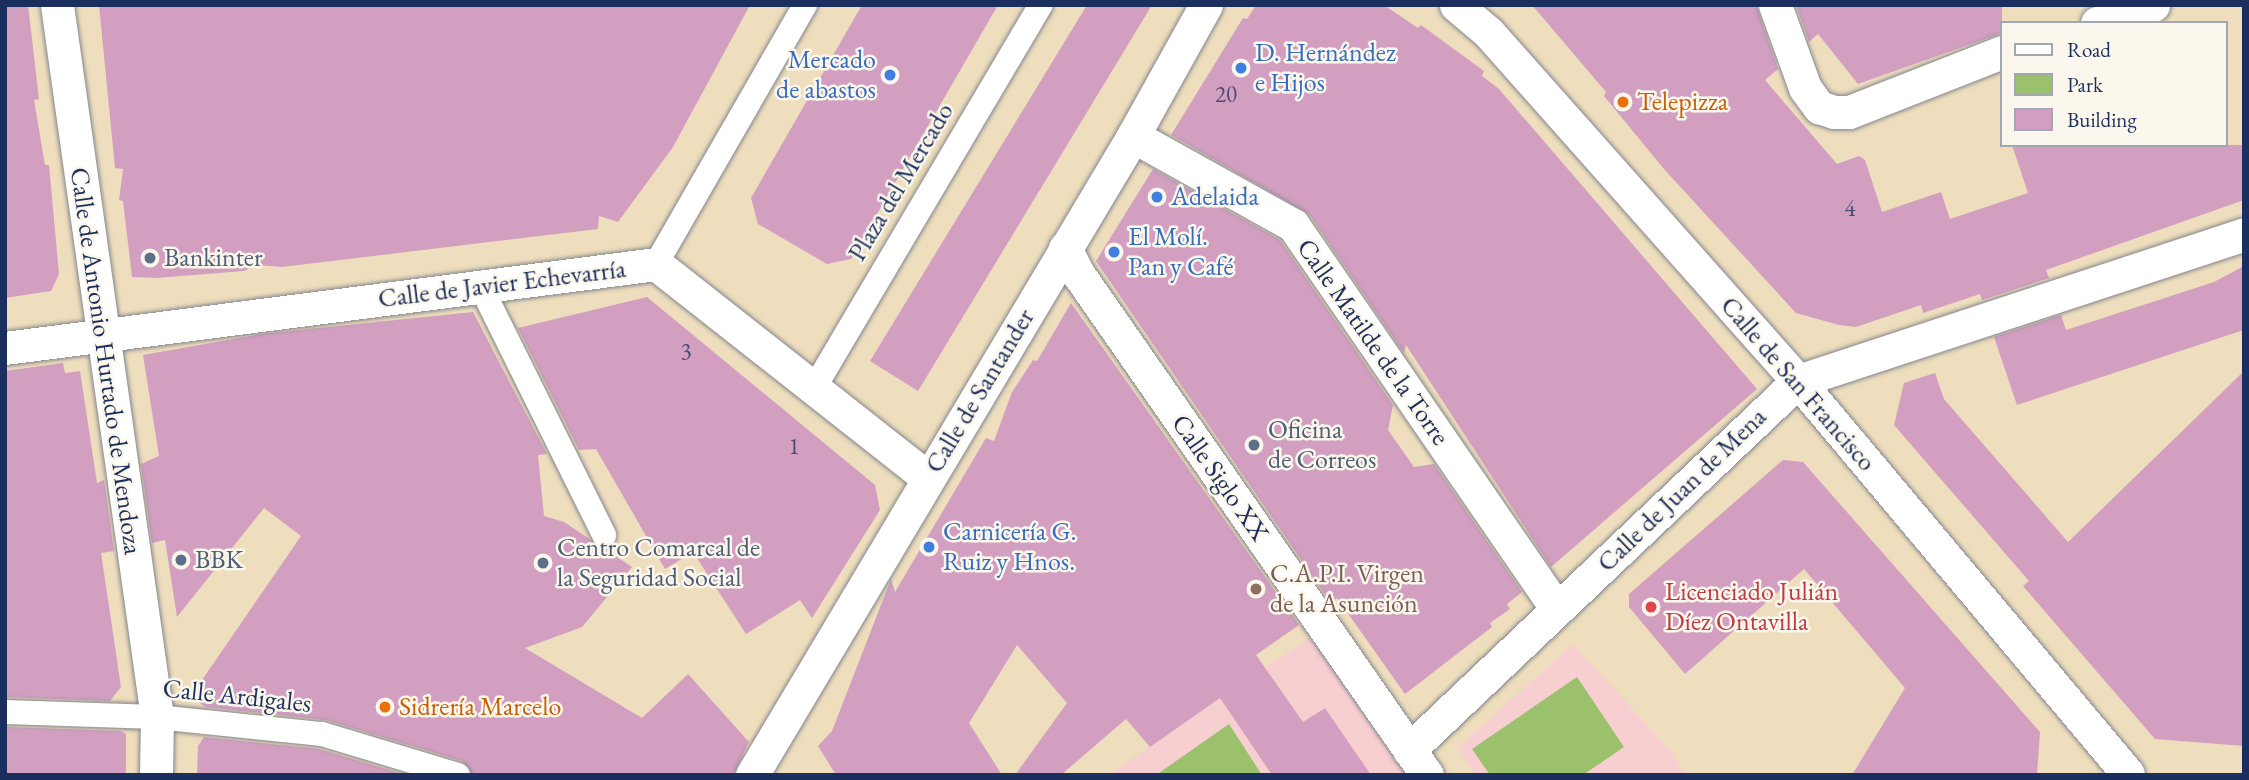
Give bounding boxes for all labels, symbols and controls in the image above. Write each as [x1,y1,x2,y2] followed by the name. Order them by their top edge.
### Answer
[2000,21,2228,147] legend
[2067,36,2111,63] text: Road
[1255,37,1396,98] place label: D. Hernández e Hijos
[776,44,876,106] place label: Mercado de abastos
[1233,60,1249,76] marker: D. Hernández e Hijos
[882,67,898,83] marker: Mercado de abastos
[2067,71,2103,98] text: Park
[1215,80,1237,108] house number: 20
[1637,86,1728,118] place label: Telepizza
[1615,94,1631,110] marker: Telepizza
[842,97,960,267] street label: Plaza del Mercado
[2067,106,2137,133] text: Building
[63,166,149,556] street label: Calle de Antonio Hurtado de Mendoza
[1171,181,1259,213] place label: Adelaida
[1149,189,1165,205] marker: Adelaida
[1844,194,1856,222] house number: 4
[1128,221,1234,282] place label: El Molí. Pan y Café
[1290,233,1456,451] street label: Calle Matilde de la Torre
[164,242,263,274] place label: Bankinter
[1106,244,1122,260] marker: El Molí. Pan y Café
[142,250,158,266] marker: Bankinter
[376,253,628,315] street label: Calle de Javier Echevarría
[1714,290,1882,478] street label: Calle de San Francisco
[919,303,1041,479] street label: Calle de Santander
[680,337,692,365] house number: 3
[1591,401,1773,579] street label: Calle de Juan de Mena
[1165,409,1275,547] street label: Calle Siglo XX
[1268,414,1376,476] place label: Oficina de Correos
[788,432,800,460] house number: 1
[1246,437,1262,453] marker: Oficina de Correos
[943,516,1076,578] place label: Carnicería G. Ruiz y Hnos.
[557,532,760,594] place label: Centro Comarcal de la Seguridad Social
[921,539,937,555] marker: Carnicería G. Ruiz y Hnos.
[195,544,243,576] place label: BBK
[173,552,189,568] marker: BBK
[535,555,551,571] marker: Centro Comarcal de la Seguridad Social
[1270,558,1424,620] place label: C.A.P.I. Virgen de la Asunción
[1665,576,1838,638] place label: Licenciado Julián Díez Ontavilla
[1248,581,1264,597] marker: C.A.P.I. Virgen de la Asunción
[1643,599,1659,615] marker: Licenciado Julián Díez Ontavilla
[161,673,313,719] street label: Calle Ardigales
[399,691,561,723] place label: Sidrería Marcelo
[377,699,393,715] marker: Sidrería Marcelo

